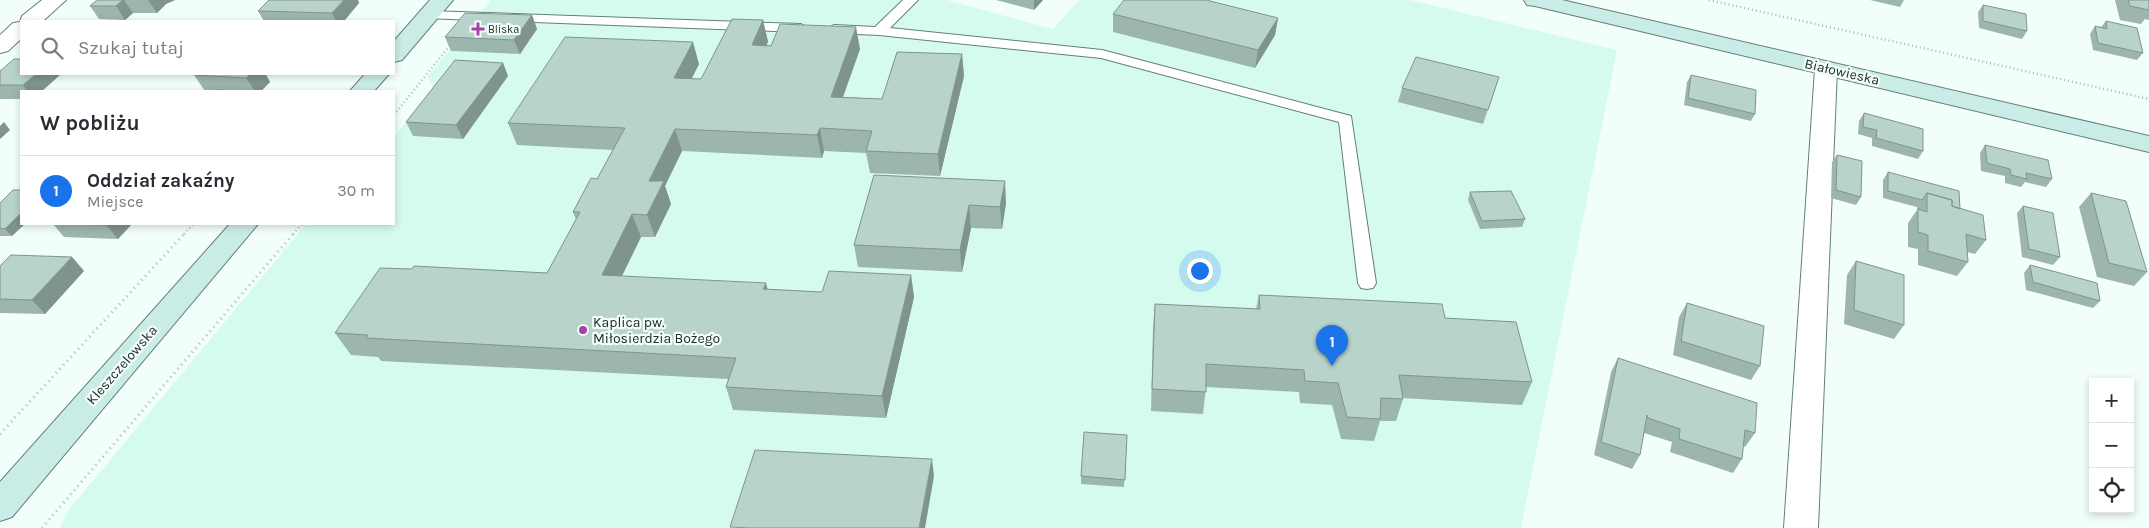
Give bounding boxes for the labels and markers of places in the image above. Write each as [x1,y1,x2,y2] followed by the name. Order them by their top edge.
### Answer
[472,23,484,35] marker: Bliska
[488,23,519,36] place label: Bliska
[593,314,720,347] place label: Kaplica pw. Miłosierdzia Bożego
[577,324,589,336] marker: Kaplica pw. Miłosierdzia Bożego
[1316,325,1348,366] pin: 1

